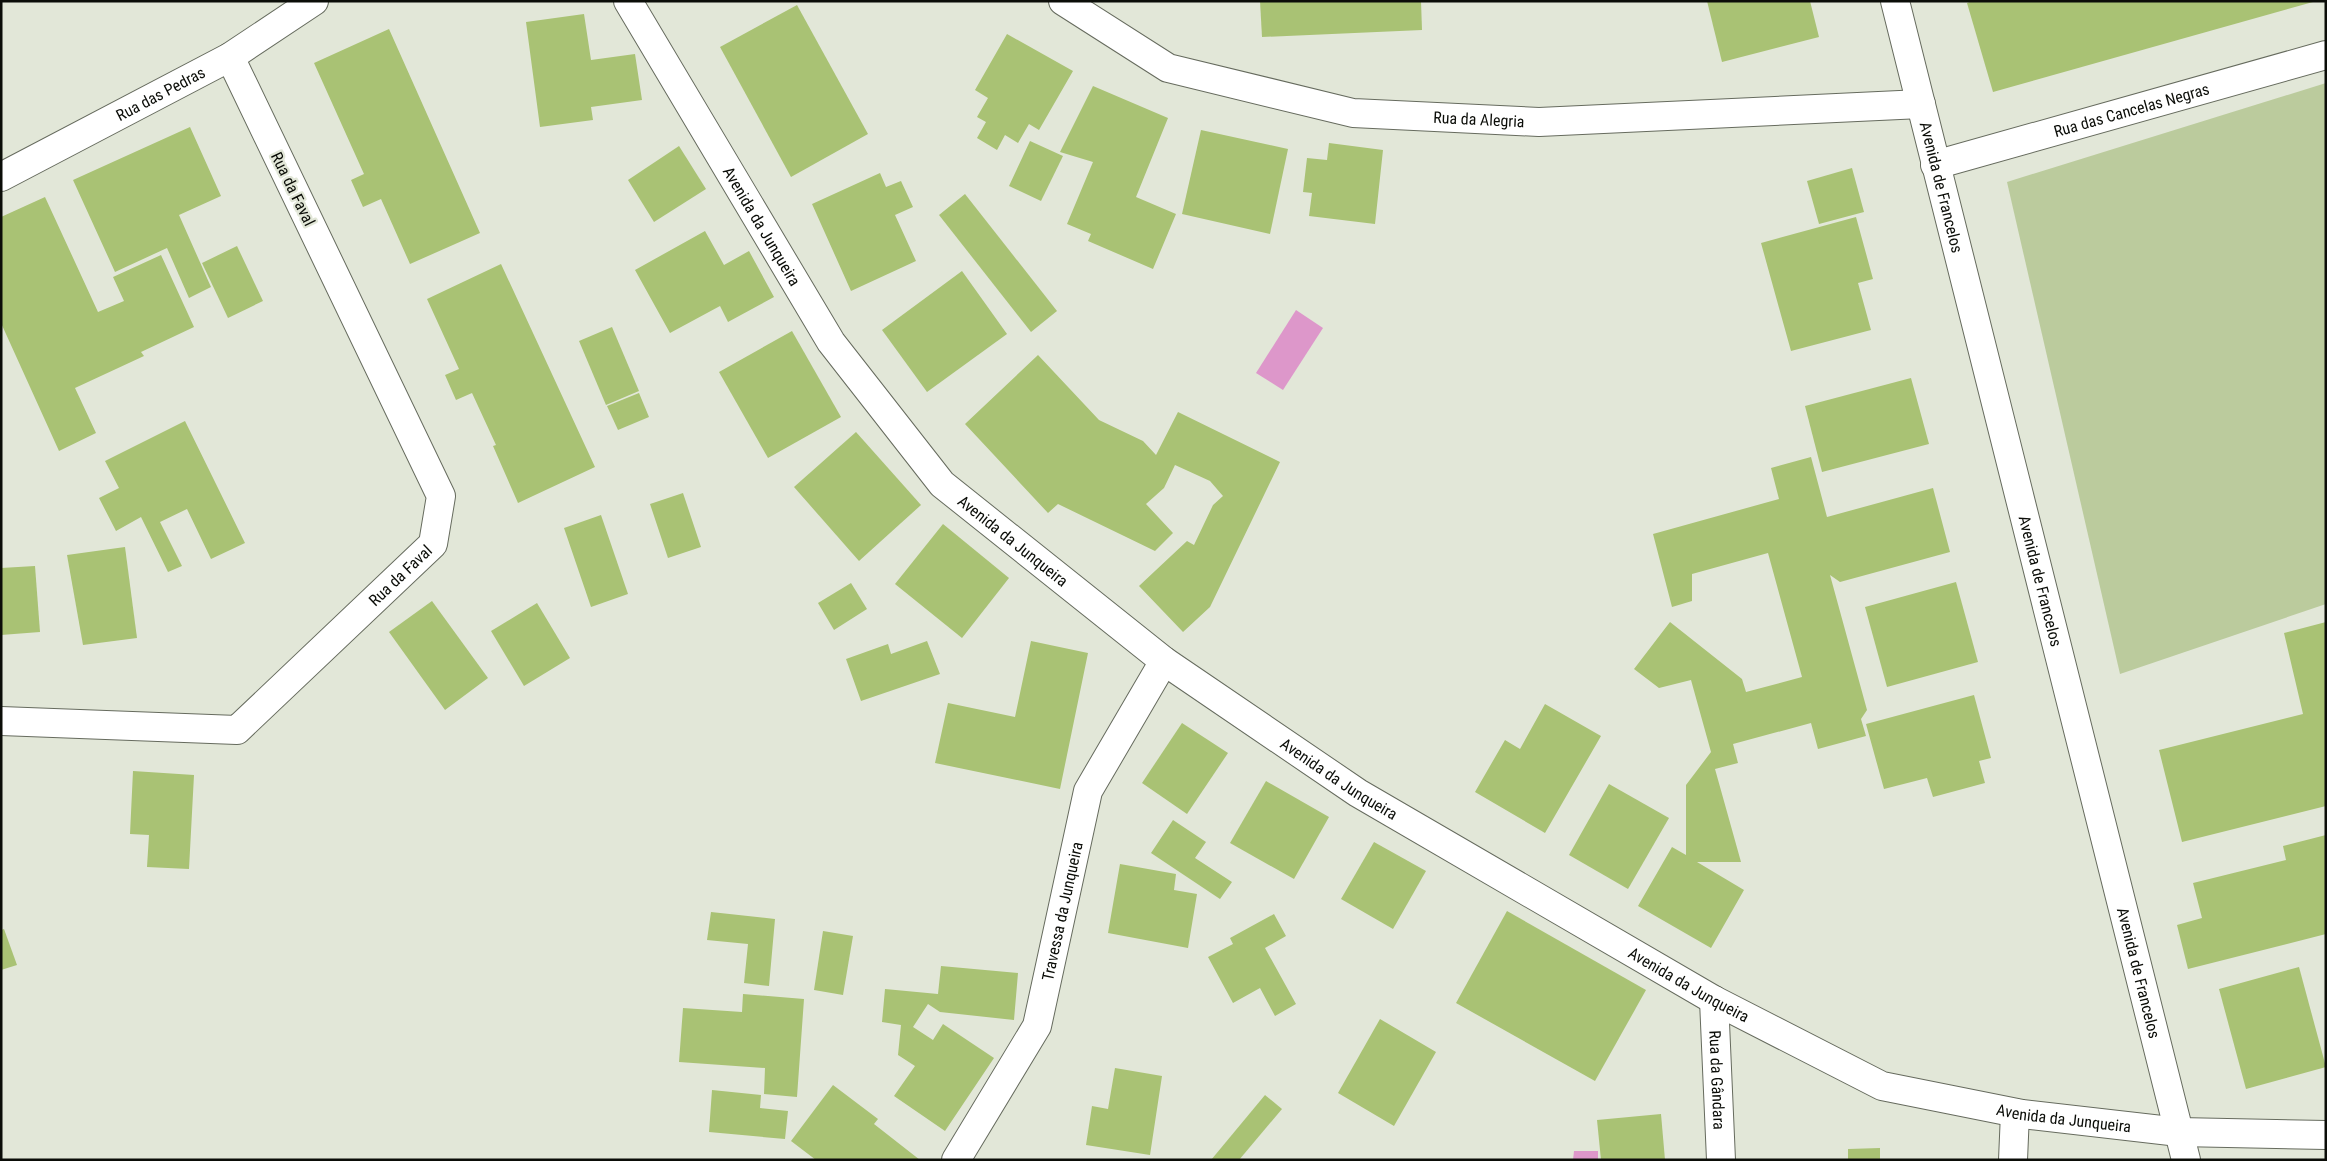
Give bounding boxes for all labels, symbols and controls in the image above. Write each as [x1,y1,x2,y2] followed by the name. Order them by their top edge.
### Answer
[113,62,208,125] street label: Rua das Pedras
[2051,79,2211,141] street label: Rua das Cancelas Negras
[1433,107,1525,131] street label: Rua da Alegria
[1916,120,1967,255] street label: Avenida de Francelos
[267,149,319,229] street label: Rua da Faval
[719,163,805,289] street label: Avenida da Junqueira
[954,491,1072,590] street label: Avenida da Junqueira
[2015,514,2066,648] street label: Avenida de Francelos
[365,541,436,610] street label: Rua da Faval
[1277,734,1401,823] street label: Avenida da Junqueira
[1038,840,1086,983] street label: Travessa da Junqueira
[2113,905,2165,1040] street label: Avenida de Francelos
[1625,943,1752,1026] street label: Avenida da Junqueira
[1706,1030,1729,1130] street label: Rua da Gândara
[1995,1100,2132,1136] street label: Avenida da Junqueira

